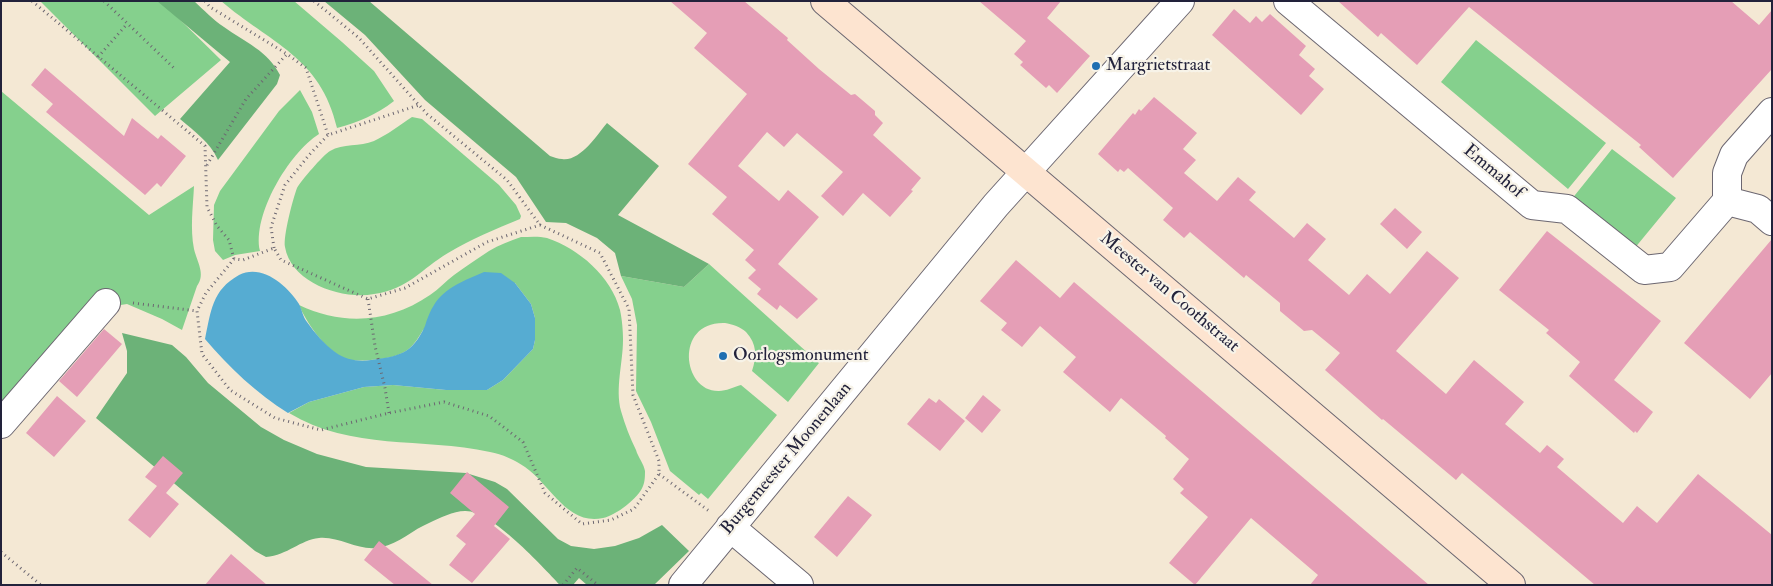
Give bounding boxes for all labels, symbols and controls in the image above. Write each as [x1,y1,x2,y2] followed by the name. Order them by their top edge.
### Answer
[1106,55,1210,77] place label: Margrietstraat
[1090,60,1102,72] marker: Margrietstraat
[1458,141,1528,203] street label: Emmahof
[1095,228,1243,358] street label: Meester van Coothstraat
[733,345,869,367] place label: Oorlogsmonument
[717,350,729,362] marker: Oorlogsmonument
[717,378,857,540] street label: Burgemeester Moonenlaan

